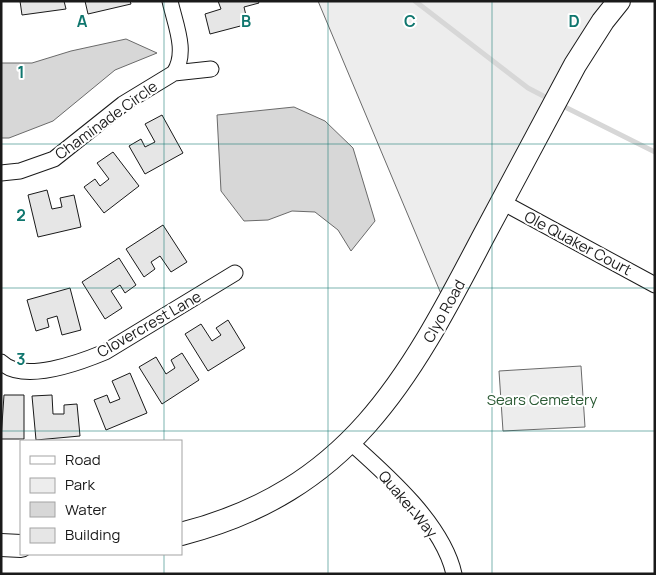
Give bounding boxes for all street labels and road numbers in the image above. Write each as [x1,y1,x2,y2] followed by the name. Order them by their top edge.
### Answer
[51,76,162,164] street label: Chaminade Circle
[521,206,635,280] street label: Ole Quaker Court
[418,276,470,346] street label: Clyo Road
[93,286,205,362] street label: Clovercrest Lane
[374,466,442,542] street label: Quaker Way

